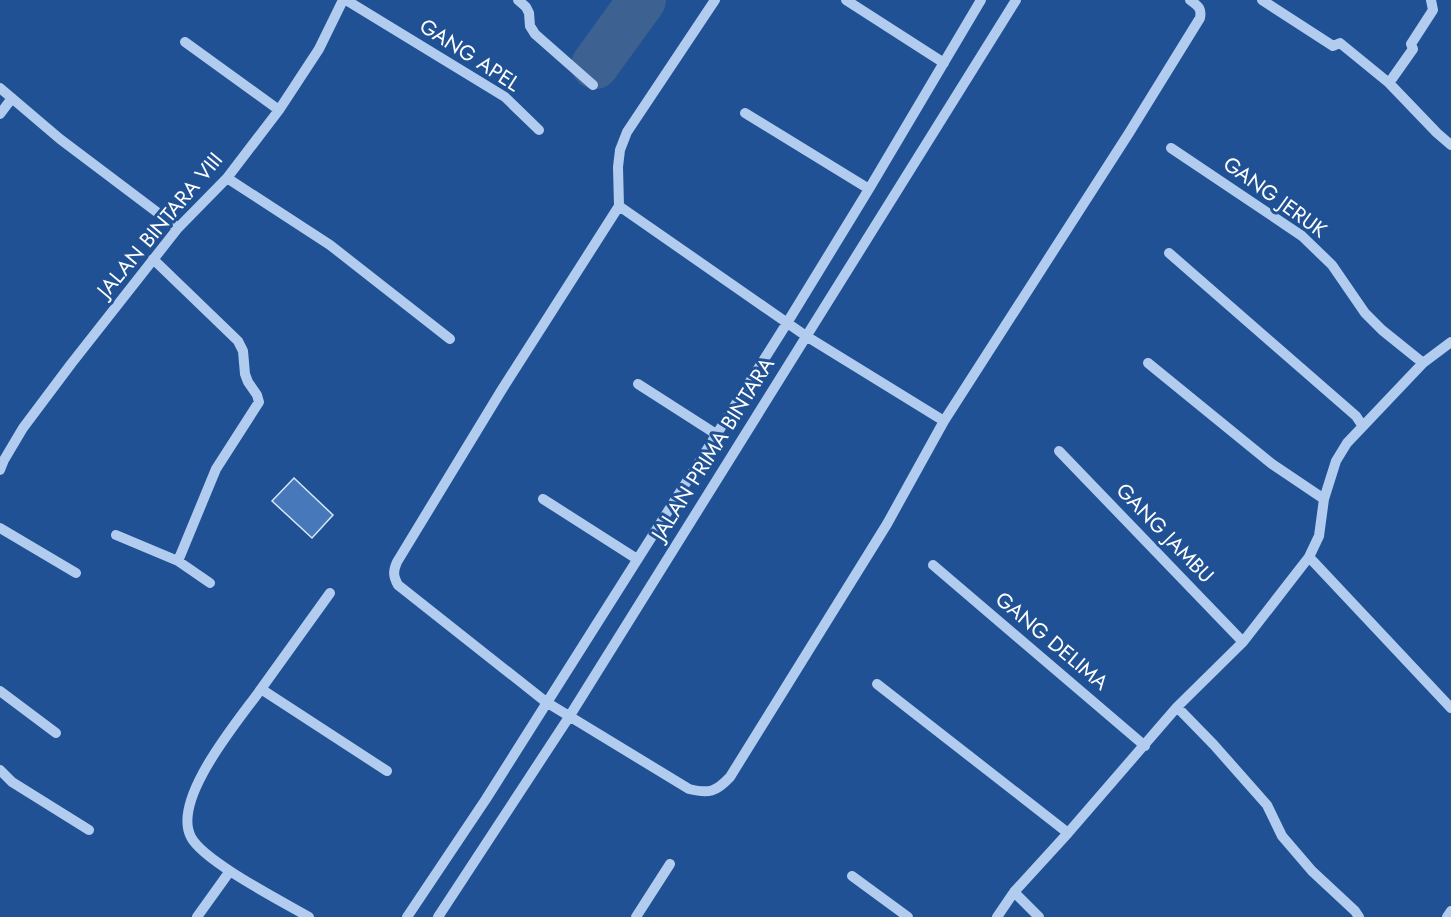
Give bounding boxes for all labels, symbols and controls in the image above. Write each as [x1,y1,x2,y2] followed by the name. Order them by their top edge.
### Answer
[414,11,527,99] street label: GANG APEL
[88,146,230,306] street label: JALAN BINTARA VIII
[1217,149,1333,245] street label: GANG JERUK
[643,351,782,549] street label: JALAN PRIMA BINTARA
[1109,476,1221,590] street label: GANG JAMBU
[989,585,1115,697] street label: GANG DELIMA

